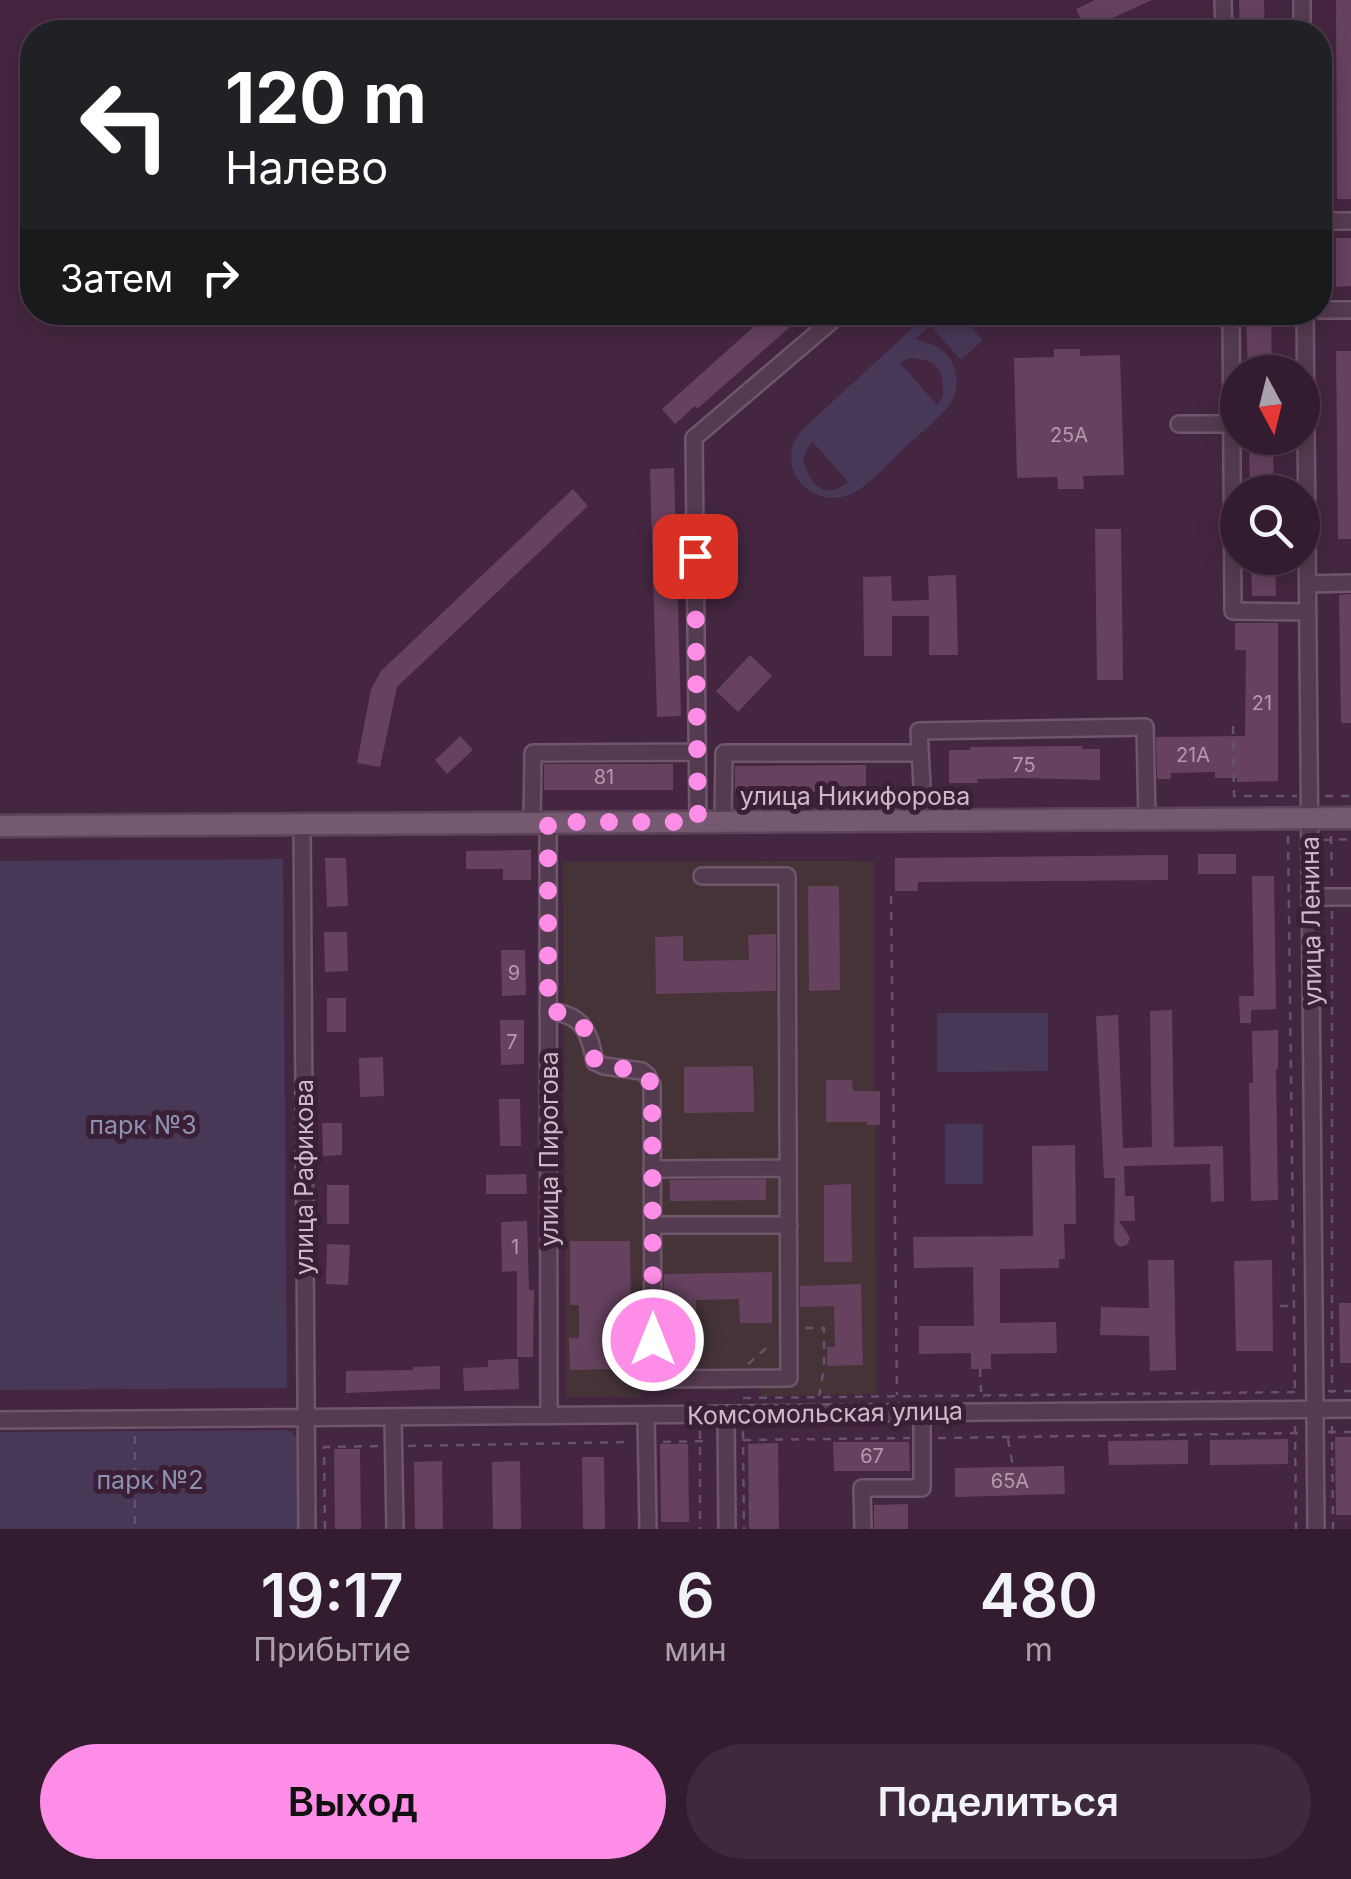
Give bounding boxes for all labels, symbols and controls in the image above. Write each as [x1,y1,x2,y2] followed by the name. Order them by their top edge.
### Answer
[225,55,427,140] text: 120 m
[60,60,190,190] icon: left
[225,140,388,195] text: Налево
[193,250,248,305] icon: right
[60,255,173,301] text: Затем
[1220,355,1320,455] north arrow
[1220,355,1320,575] map controls
[1050,423,1088,447] house number: 25А
[1220,475,1320,575] button: search
[653,514,738,599] pin
[668,529,723,584] icon: arrive
[1252,691,1272,715] house number: 21
[1176,743,1210,767] house number: 21А
[1012,753,1036,777] house number: 75
[594,765,614,789] house number: 81
[740,781,970,811] street label: улица Никифорова
[1295,836,1327,1006] street label: улица Ленина
[508,961,520,985] house number: 9
[506,1030,518,1054] house number: 7
[534,1051,564,1247] street label: улица Пирогова
[289,1079,319,1275] street label: улица Рафикова
[89,1110,197,1140] park label: парк №3
[511,1235,519,1259] house number: 1
[601,1288,705,1392] position arrow
[687,1396,963,1430] street label: Комсомольская улица
[860,1444,884,1468] house number: 67
[96,1465,204,1495] park label: парк №2
[991,1469,1029,1493] house number: 65А
[261,1559,404,1631] text: 19:17
[676,1559,715,1631] text: 6
[980,1559,1098,1631] text: 480
[253,1630,411,1669] text: Прибытие
[664,1630,727,1669] text: мин
[1025,1630,1053,1669] text: m
[40,1744,666,1859] button: Выход
[686,1744,1311,1859] button: Поделиться

